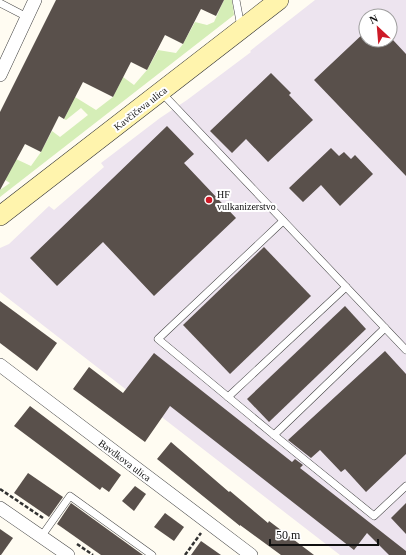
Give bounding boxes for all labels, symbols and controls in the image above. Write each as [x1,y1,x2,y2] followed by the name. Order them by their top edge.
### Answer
[358,8,398,48] north arrow
[367,12,380,26] text: N
[112,84,169,132] street label: Kavčičeva ulica
[217,189,276,212] place label: HF vulkanizerstvo
[204,195,214,205] marker: HF vulkanizerstvo
[96,437,153,484] street label: Bavdkova ulica
[270,521,378,547] scale bar
[276,528,301,542] text: 50 m

